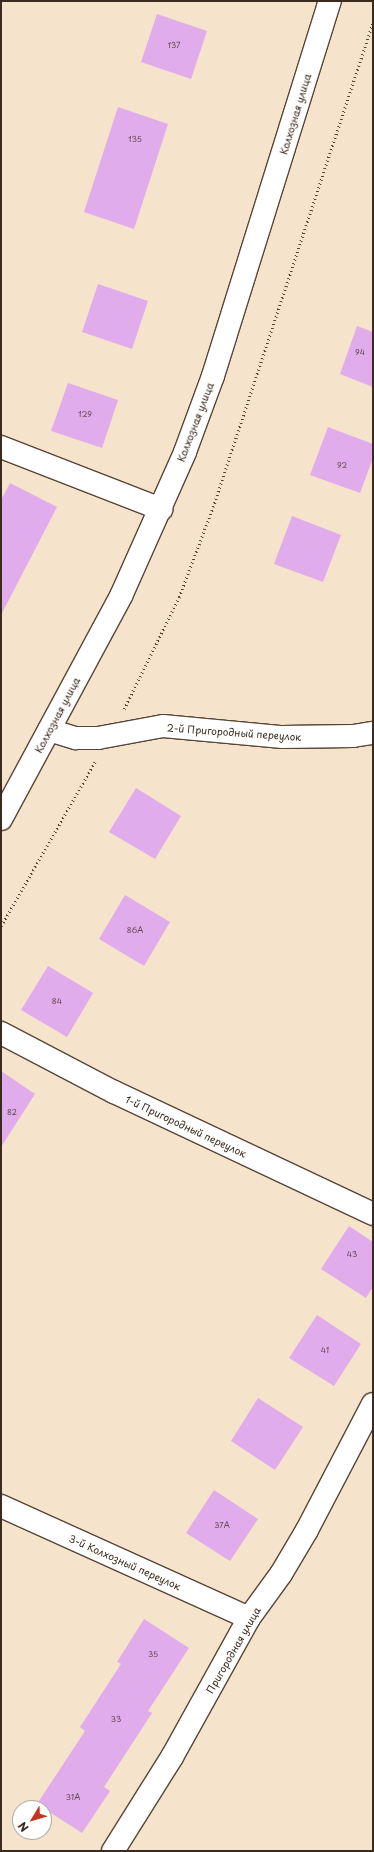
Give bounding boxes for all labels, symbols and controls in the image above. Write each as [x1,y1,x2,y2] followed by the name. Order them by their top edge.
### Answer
[167,41,181,51] house number: 137
[277,72,313,156] street label: Колхозная улица
[128,135,142,145] house number: 135
[355,348,365,358] house number: 94
[174,380,216,464] street label: Колхозная улица
[78,410,92,420] house number: 129
[337,461,347,471] house number: 92
[32,675,82,755] street label: Колхозная улица
[166,721,302,743] street label: 2-й Пригородный переулок
[127,926,143,936] house number: 86А
[52,997,62,1007] house number: 84
[123,1092,249,1160] street label: 1-й Пригородный переулок
[7,1108,17,1118] house number: 82
[347,1250,357,1260] house number: 43
[321,1346,329,1356] house number: 41
[214,1521,230,1531] house number: 37А
[67,1532,183,1592] street label: 3-й Колхозный переулок
[203,1604,263,1696] street label: Пригородная улица
[148,1650,158,1660] house number: 35
[111,1715,121,1725] house number: 33
[66,1793,80,1803] house number: 31А
[12,1800,52,1840] north arrow
[14,1818,32,1836] text: N

